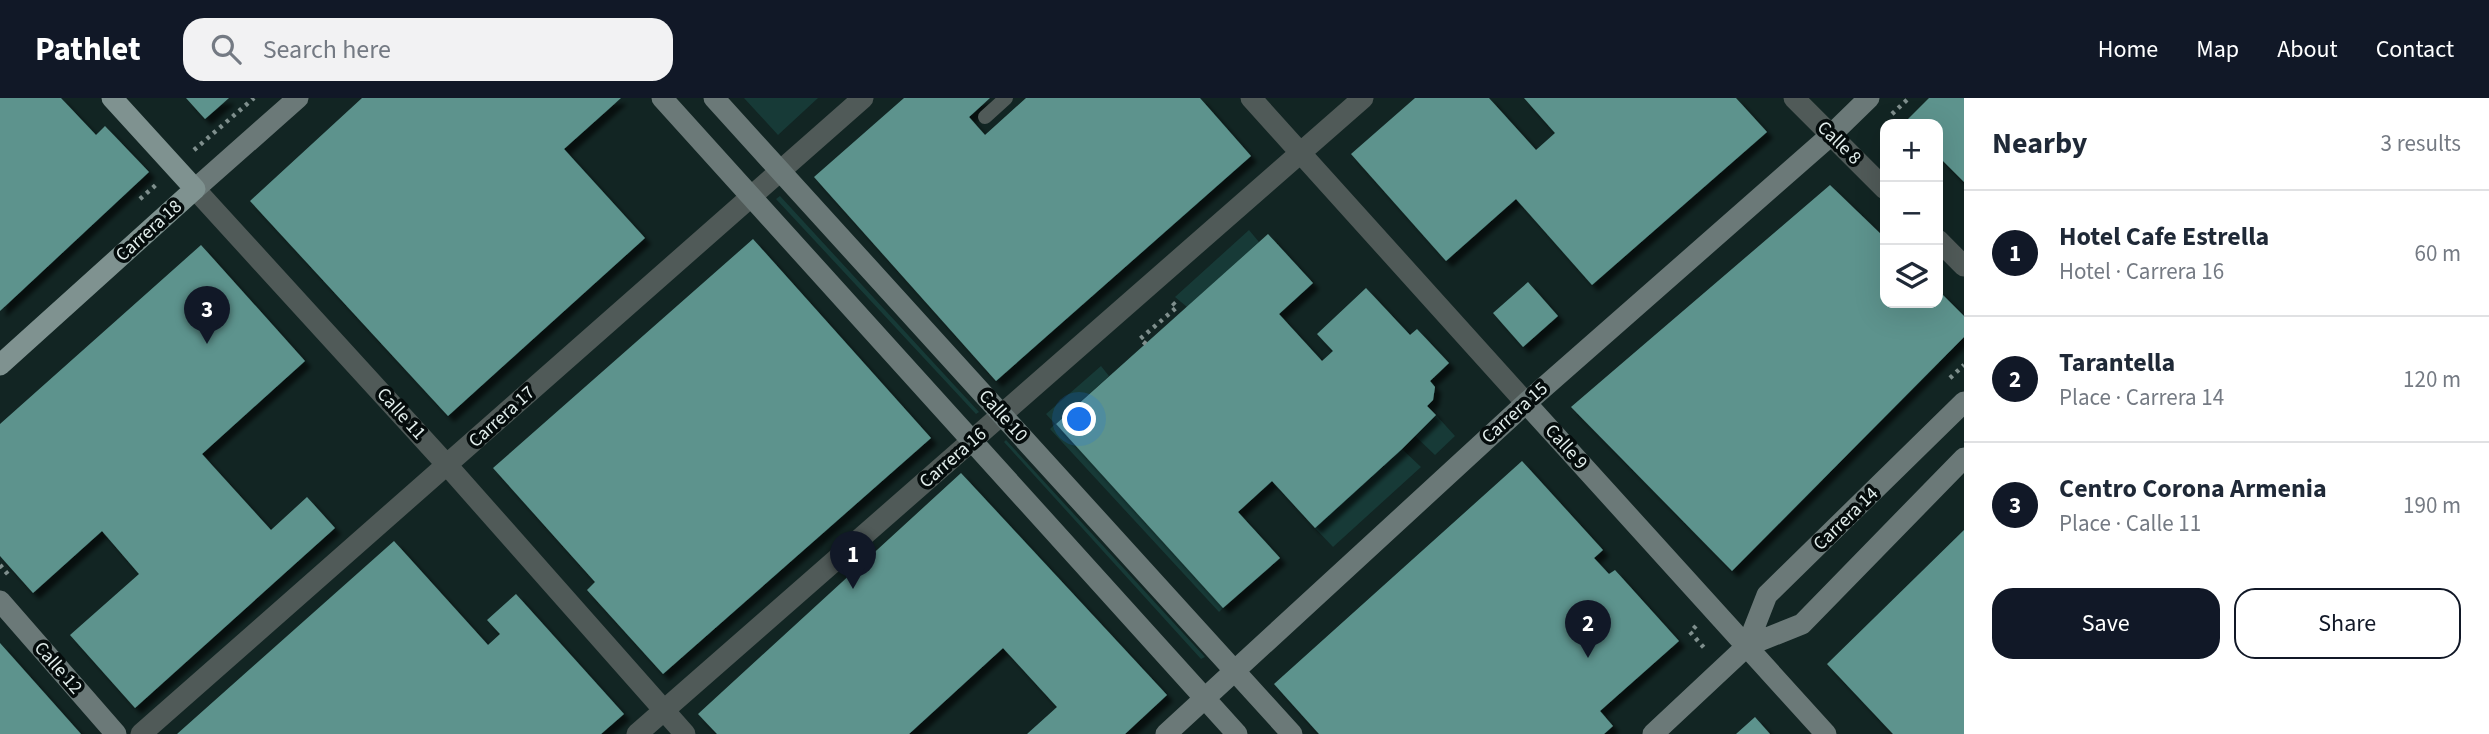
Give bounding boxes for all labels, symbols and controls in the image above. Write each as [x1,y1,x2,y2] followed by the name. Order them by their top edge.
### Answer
[183,18,673,81] search box
[35,26,141,73] text: Pathlet
[207,30,245,68] icon: search
[263,31,391,68] text: Search here
[2098,32,2158,67] text: Home
[2196,32,2239,67] text: Map
[2277,32,2338,67] text: About
[2376,32,2454,67] text: Contact
[1811,115,1867,171] street label: Calle 8
[1880,119,1943,308] map controls
[1880,119,1943,182] button: +
[1992,122,2087,165] text: Nearby
[2381,127,2461,160] text: 3 results
[1880,182,1943,245] button: −
[110,194,188,268] street label: Carrera 18
[2059,218,2269,255] text: Hotel Cafe Estrella
[2009,237,2021,270] text: 1
[2414,237,2461,270] text: 60 m
[1880,245,1943,308] button: layers
[2059,255,2224,288] text: Hotel · Carrera 16
[184,286,230,344] pin: 3
[2059,344,2175,381] text: Tarantella
[2009,363,2021,396] text: 2
[2403,363,2461,396] text: 120 m
[1476,376,1554,450] street label: Carrera 15
[463,380,541,454] street label: Carrera 17
[2059,381,2224,414] text: Place · Carrera 14
[370,382,432,446] street label: Calle 11
[972,384,1034,448] street label: Calle 10
[1062,402,1096,436] your location
[1538,418,1594,476] street label: Calle 9
[913,421,993,495] street label: Carrera 16
[2059,470,2327,507] text: Centro Corona Armenia
[1807,481,1885,557] street label: Carrera 14
[2009,489,2021,522] text: 3
[2403,489,2461,522] text: 190 m
[2059,507,2201,540] text: Place · Calle 11
[830,531,876,589] pin: 1
[1992,588,2220,659] button: Save
[2234,588,2461,659] button: Share
[1565,600,1611,658] pin: 2
[27,636,89,700] street label: Calle 12

